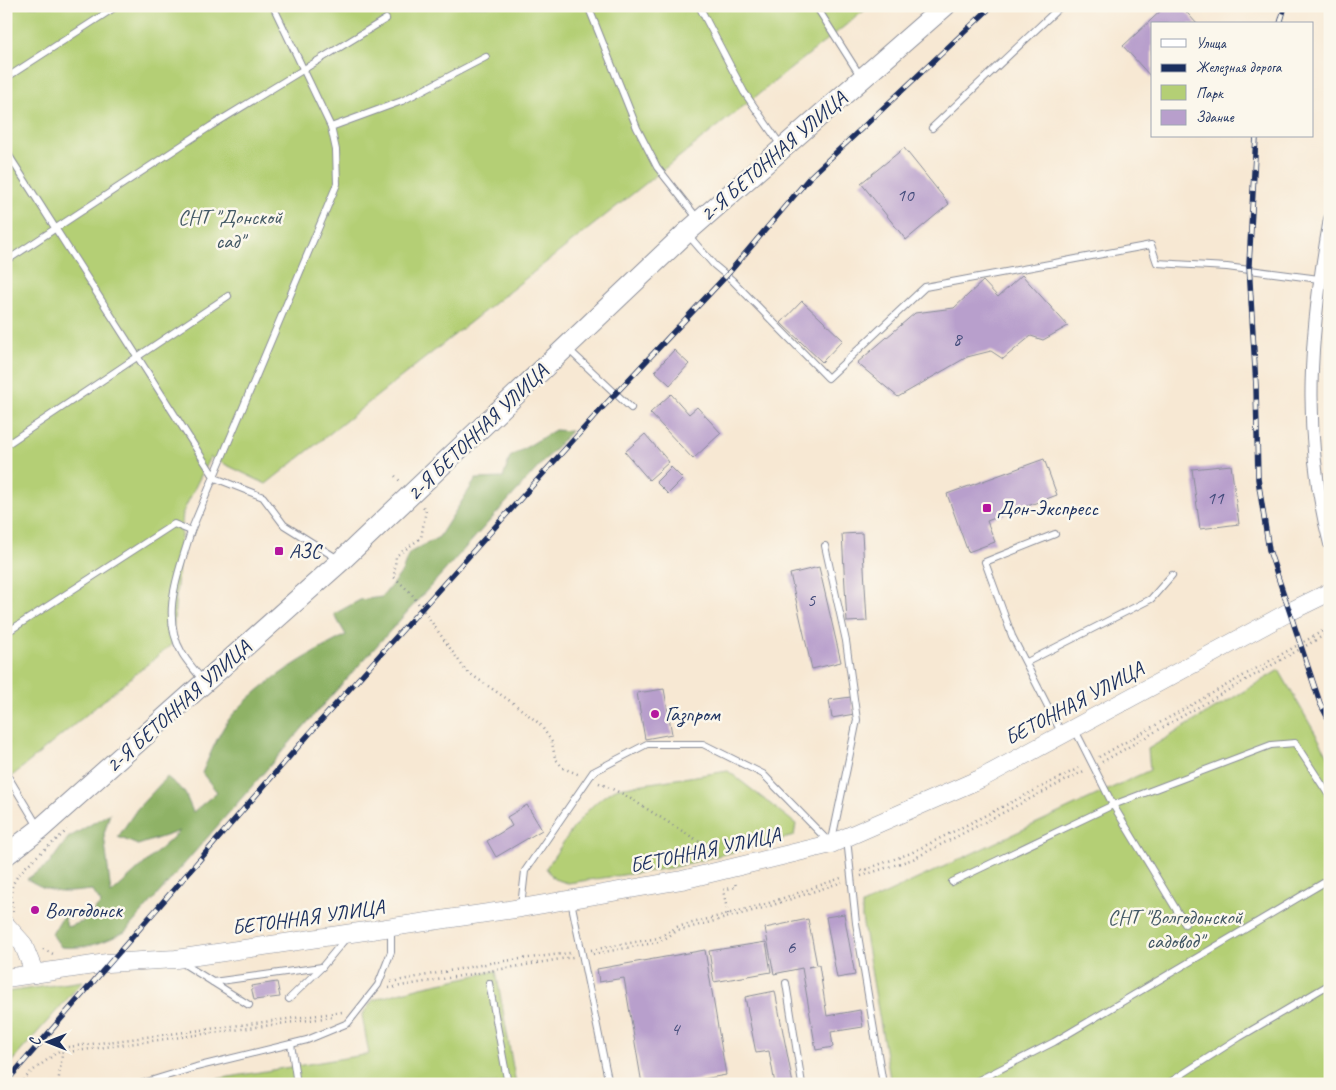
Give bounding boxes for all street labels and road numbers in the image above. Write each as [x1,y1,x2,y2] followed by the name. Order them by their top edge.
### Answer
[694,85,852,227] street label: 2-Я БЕТОННАЯ УЛИЦА
[401,358,553,506] street label: 2-Я БЕТОННАЯ УЛИЦА
[100,634,256,778] street label: 2-Я БЕТОННАЯ УЛИЦА
[1000,655,1149,750] street label: БЕТОННАЯ УЛИЦА
[627,821,784,879] street label: БЕТОННАЯ УЛИЦА
[230,893,387,941] street label: БЕТОННАЯ УЛИЦА

